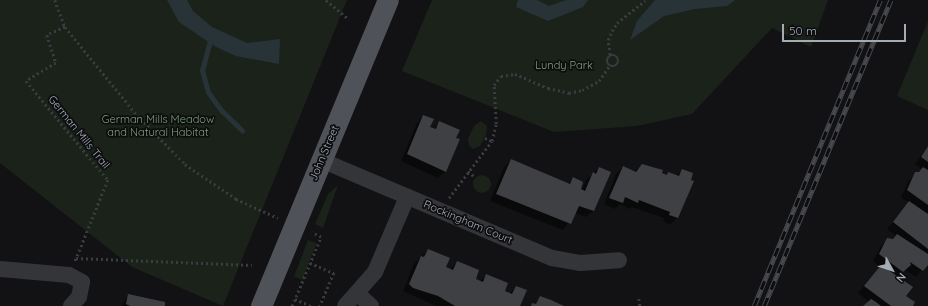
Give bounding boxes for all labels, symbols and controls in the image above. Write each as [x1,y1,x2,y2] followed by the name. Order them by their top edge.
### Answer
[784,16,908,42] scale bar
[789,23,817,38] text: 50 m
[535,58,593,72] park label: Lundy Park
[45,93,113,171] street label: German Mills Trail
[102,113,214,139] park label: German Mills Meadow and Natural Habitat
[306,123,342,183] street label: John Street
[422,197,514,247] street label: Rockingham Court
[872,250,912,290] north arrow
[893,270,909,285] text: N

